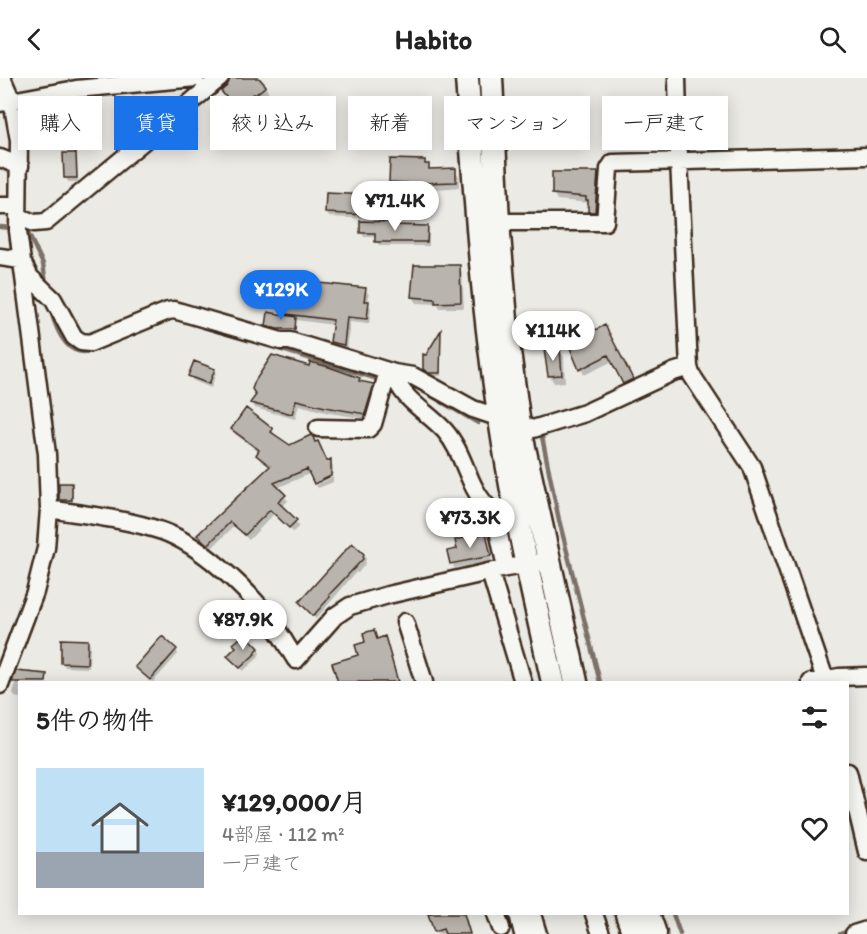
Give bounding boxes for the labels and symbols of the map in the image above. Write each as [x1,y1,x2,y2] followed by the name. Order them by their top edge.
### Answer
[346,181,444,232] pin: ¥71.4K
[239,270,323,321] pin: ¥129K
[511,311,595,362] pin: ¥114K
[421,498,519,549] pin: ¥73.3K
[194,600,292,651] pin: ¥87.9K

